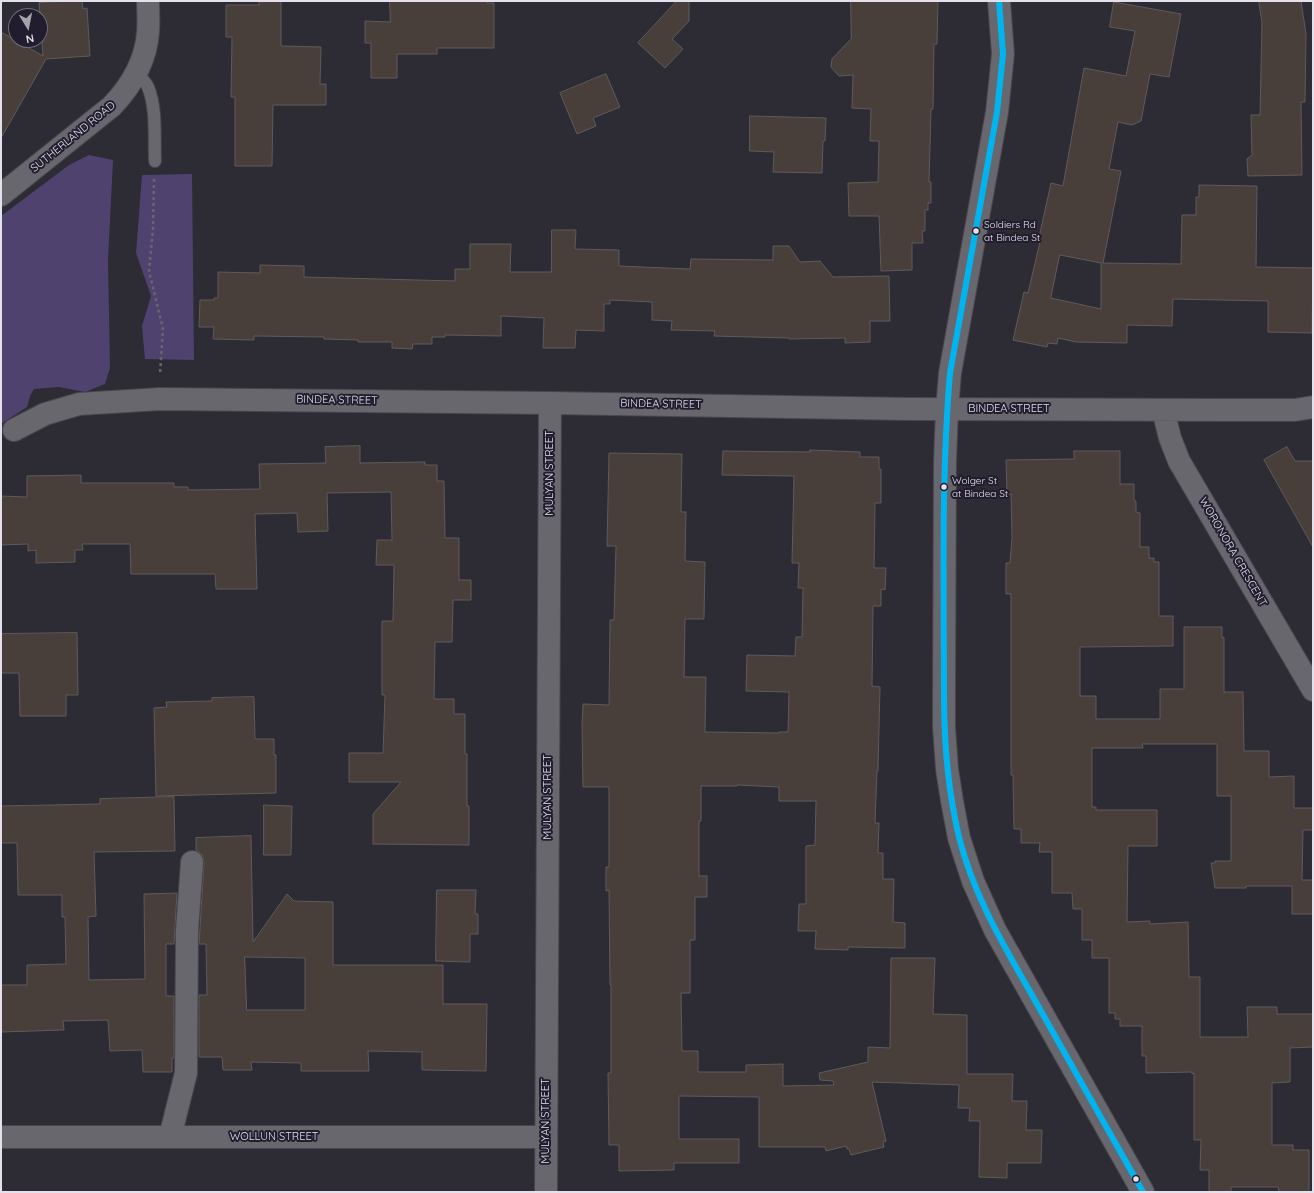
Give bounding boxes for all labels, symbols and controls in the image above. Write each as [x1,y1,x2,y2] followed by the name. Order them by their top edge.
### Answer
[8,8,48,48] north arrow
[25,31,35,46] text: N
[28,99,118,175] street label: SUTHERLAND ROAD
[984,219,1040,242] place label: Soldiers Rd at Bindea St
[971,226,981,236] marker: Soldiers Rd at Bindea St
[296,393,378,407] street label: BINDEA STREET
[620,397,702,411] street label: BINDEA STREET
[968,402,1050,416] street label: BINDEA STREET
[543,430,557,516] street label: MULYAN STREET
[952,475,1008,498] place label: Wolger St at Bindea St
[939,482,949,492] marker: Wolger St at Bindea St
[1196,495,1270,609] street label: WORONORA CRESCENT
[541,754,555,840] street label: MULYAN STREET
[539,1078,553,1164] street label: MULYAN STREET
[230,1130,318,1144] street label: WOLLUN STREET
[1131,1174,1141,1184] unlabelled marker

